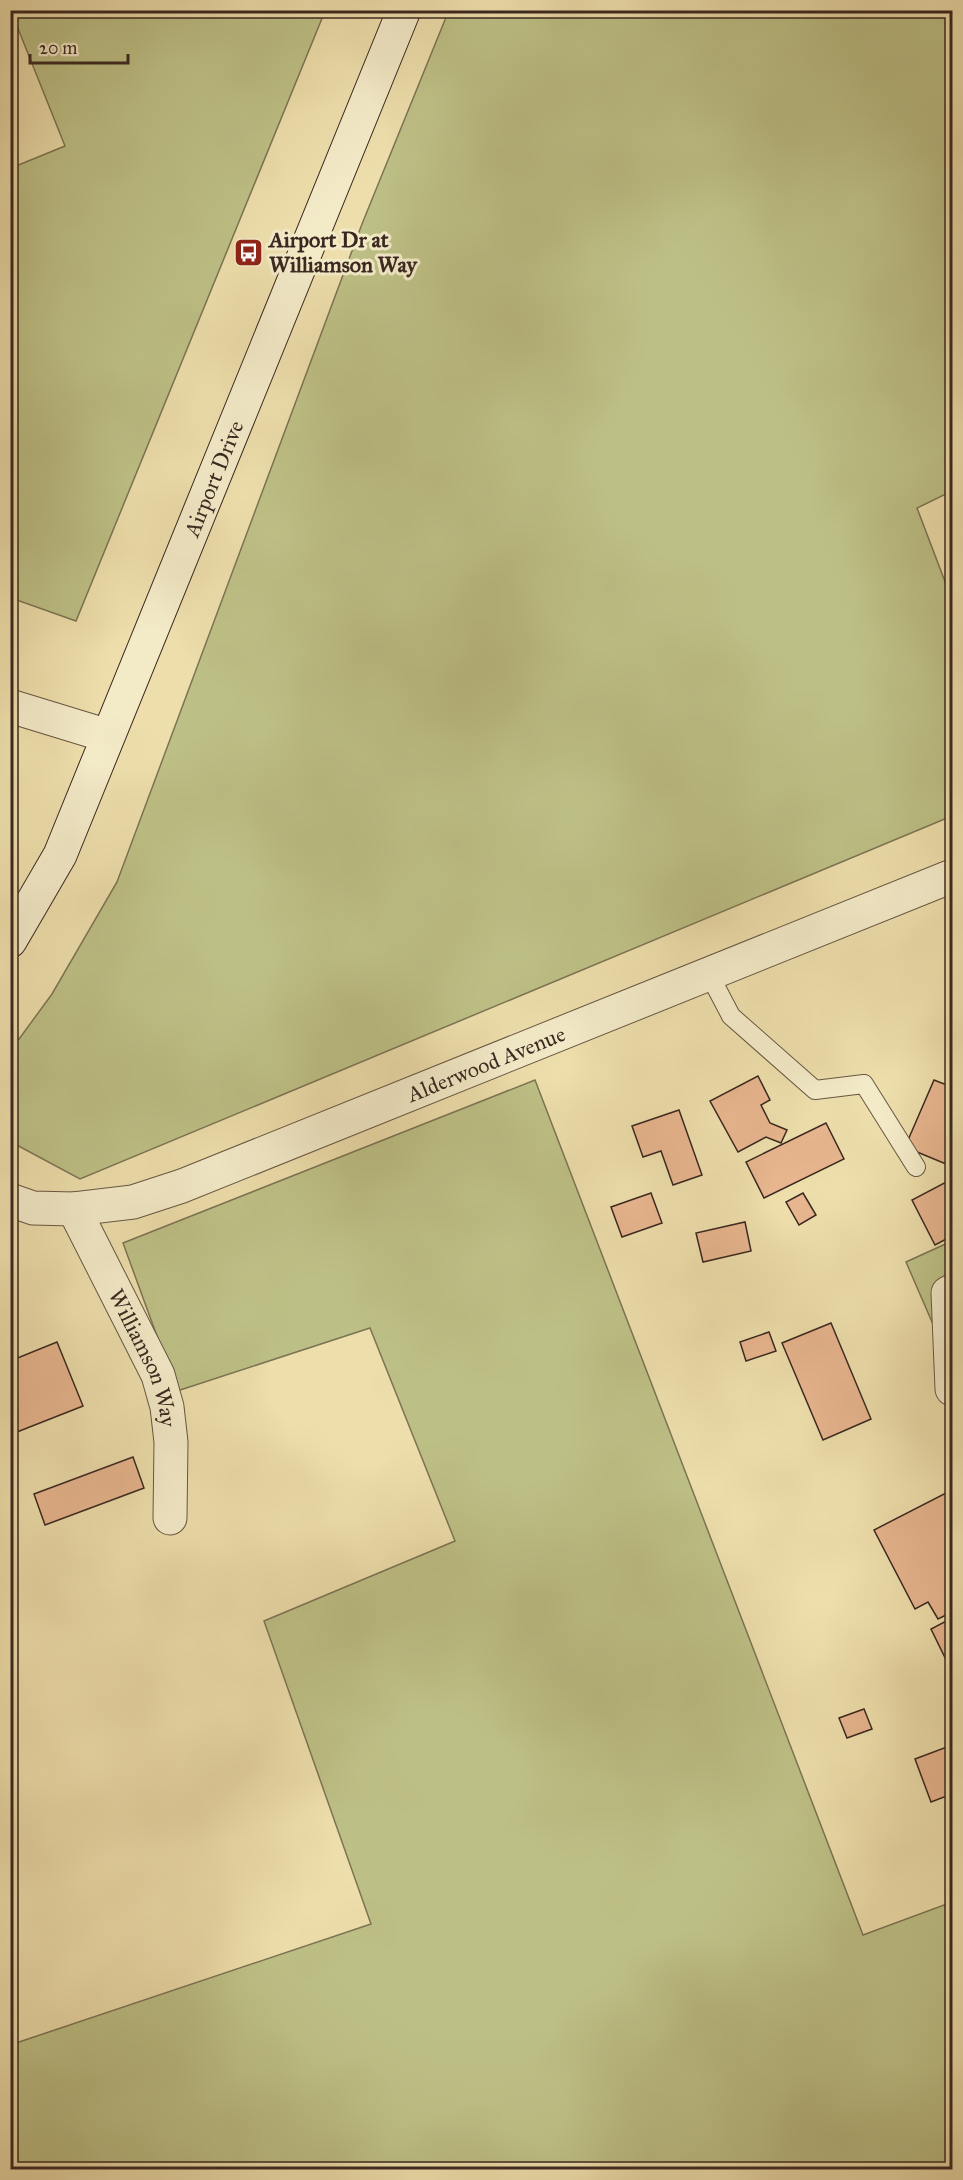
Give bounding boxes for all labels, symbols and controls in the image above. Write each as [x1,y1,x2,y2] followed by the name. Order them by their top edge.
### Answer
[30,27,128,65] scale bar
[39,37,77,59] text: 20 m
[267,226,418,278] place label: Airport Dr at Williamson Way
[232,236,264,268] bus stop icon: Airport Dr at Williamson Way
[177,416,249,541] street label: Airport Drive
[402,1020,569,1108] street label: Alderwood Avenue
[103,1284,183,1429] street label: Williamson Way

